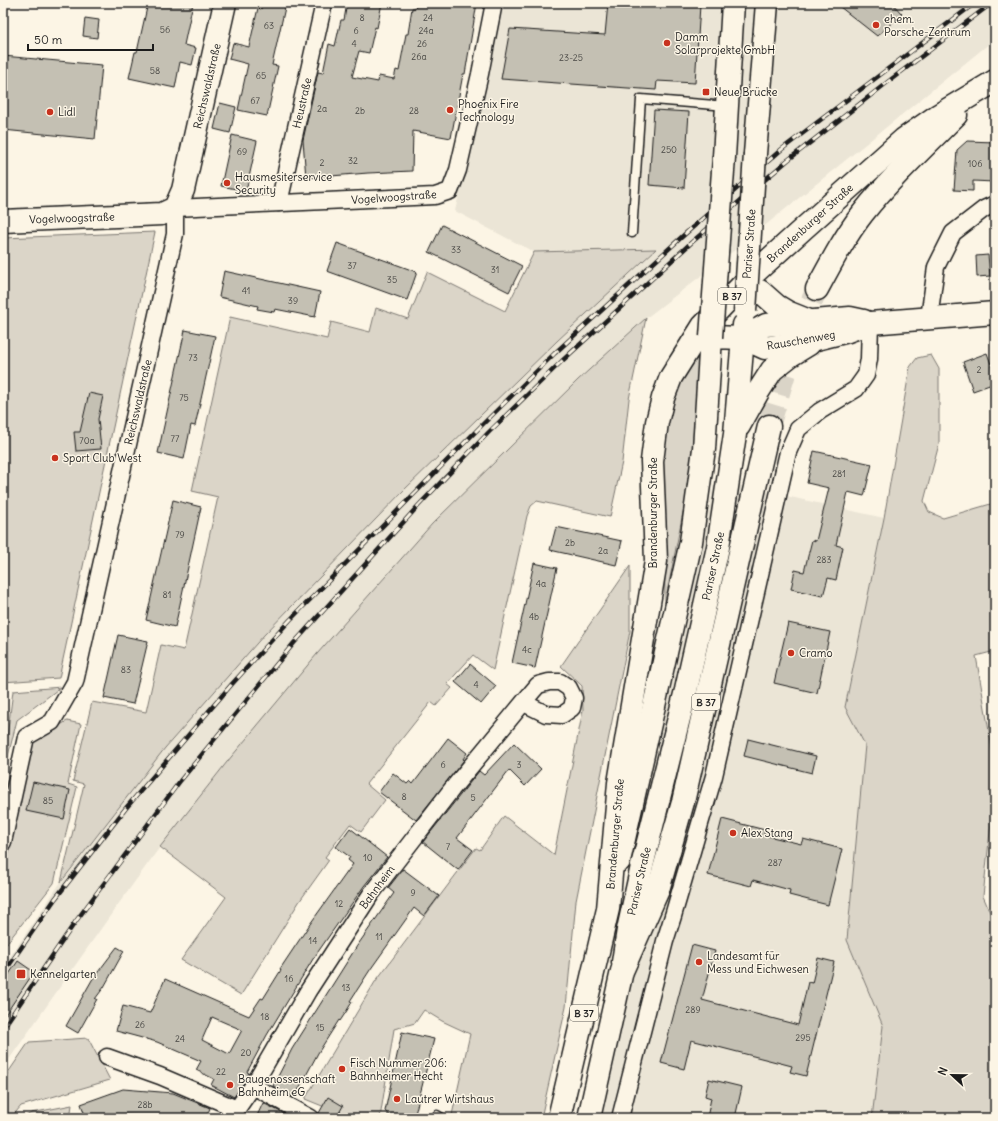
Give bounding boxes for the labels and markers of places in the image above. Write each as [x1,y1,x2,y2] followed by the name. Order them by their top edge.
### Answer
[884,12,971,39] place label: ehem. Porsche-Zentrum
[871,20,881,30] marker: ehem. Porsche-Zentrum
[675,30,775,57] place label: Damm Solarprojekte GmbH
[662,38,672,48] marker: Damm Solarprojekte GmbH
[714,85,778,99] place label: Neue Brücke
[701,87,711,97] marker: Neue Brücke
[458,97,519,124] place label: Phoenix Fire Technology
[58,105,75,119] place label: Lidl
[445,105,455,115] marker: Phoenix Fire Technology
[45,107,55,117] marker: Lidl
[235,170,332,197] place label: Hausmesiterservice Security
[222,178,232,188] marker: Hausmesiterservice Security
[63,451,142,465] place label: Sport Club West
[50,453,60,463] marker: Sport Club West
[799,646,833,660] place label: Cramo
[786,648,796,658] marker: Cramo
[741,826,793,840] place label: Alex Stang
[728,828,738,838] marker: Alex Stang
[707,949,809,976] place label: Landesamt für Mess und Eichwesen
[694,957,704,967] marker: Landesamt für Mess und Eichwesen
[30,967,96,981] place label: Kennelgarten
[15,968,27,980] marker: Kennelgarten
[350,1056,447,1083] place label: Fisch Nummer 206: Bahnheimer Hecht
[337,1064,347,1074] marker: Fisch Nummer 206: Bahnheimer Hecht
[238,1072,336,1099] place label: Baugenossenschaft Bahnheim eG
[225,1080,235,1090] marker: Baugenossenschaft Bahnheim eG
[405,1092,494,1106] place label: Lautrer Wirtshaus
[392,1094,402,1104] marker: Lautrer Wirtshaus

